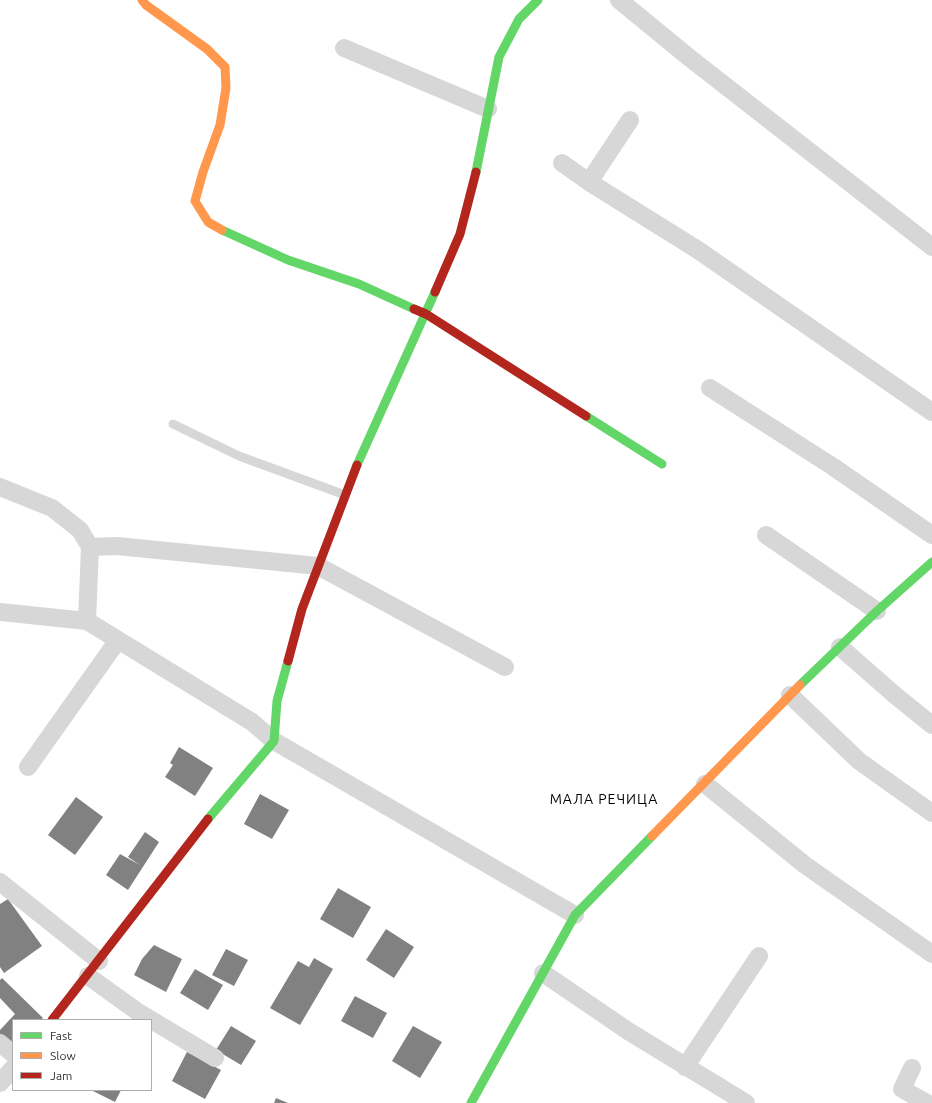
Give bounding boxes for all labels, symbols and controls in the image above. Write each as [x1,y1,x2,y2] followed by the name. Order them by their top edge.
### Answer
[550,791,658,807] district label: МАЛА РЕЧИЦА
[12,1019,152,1091] legend
[50,1029,72,1042] text: Fast
[50,1049,76,1062] text: Slow
[50,1069,72,1082] text: Jam

